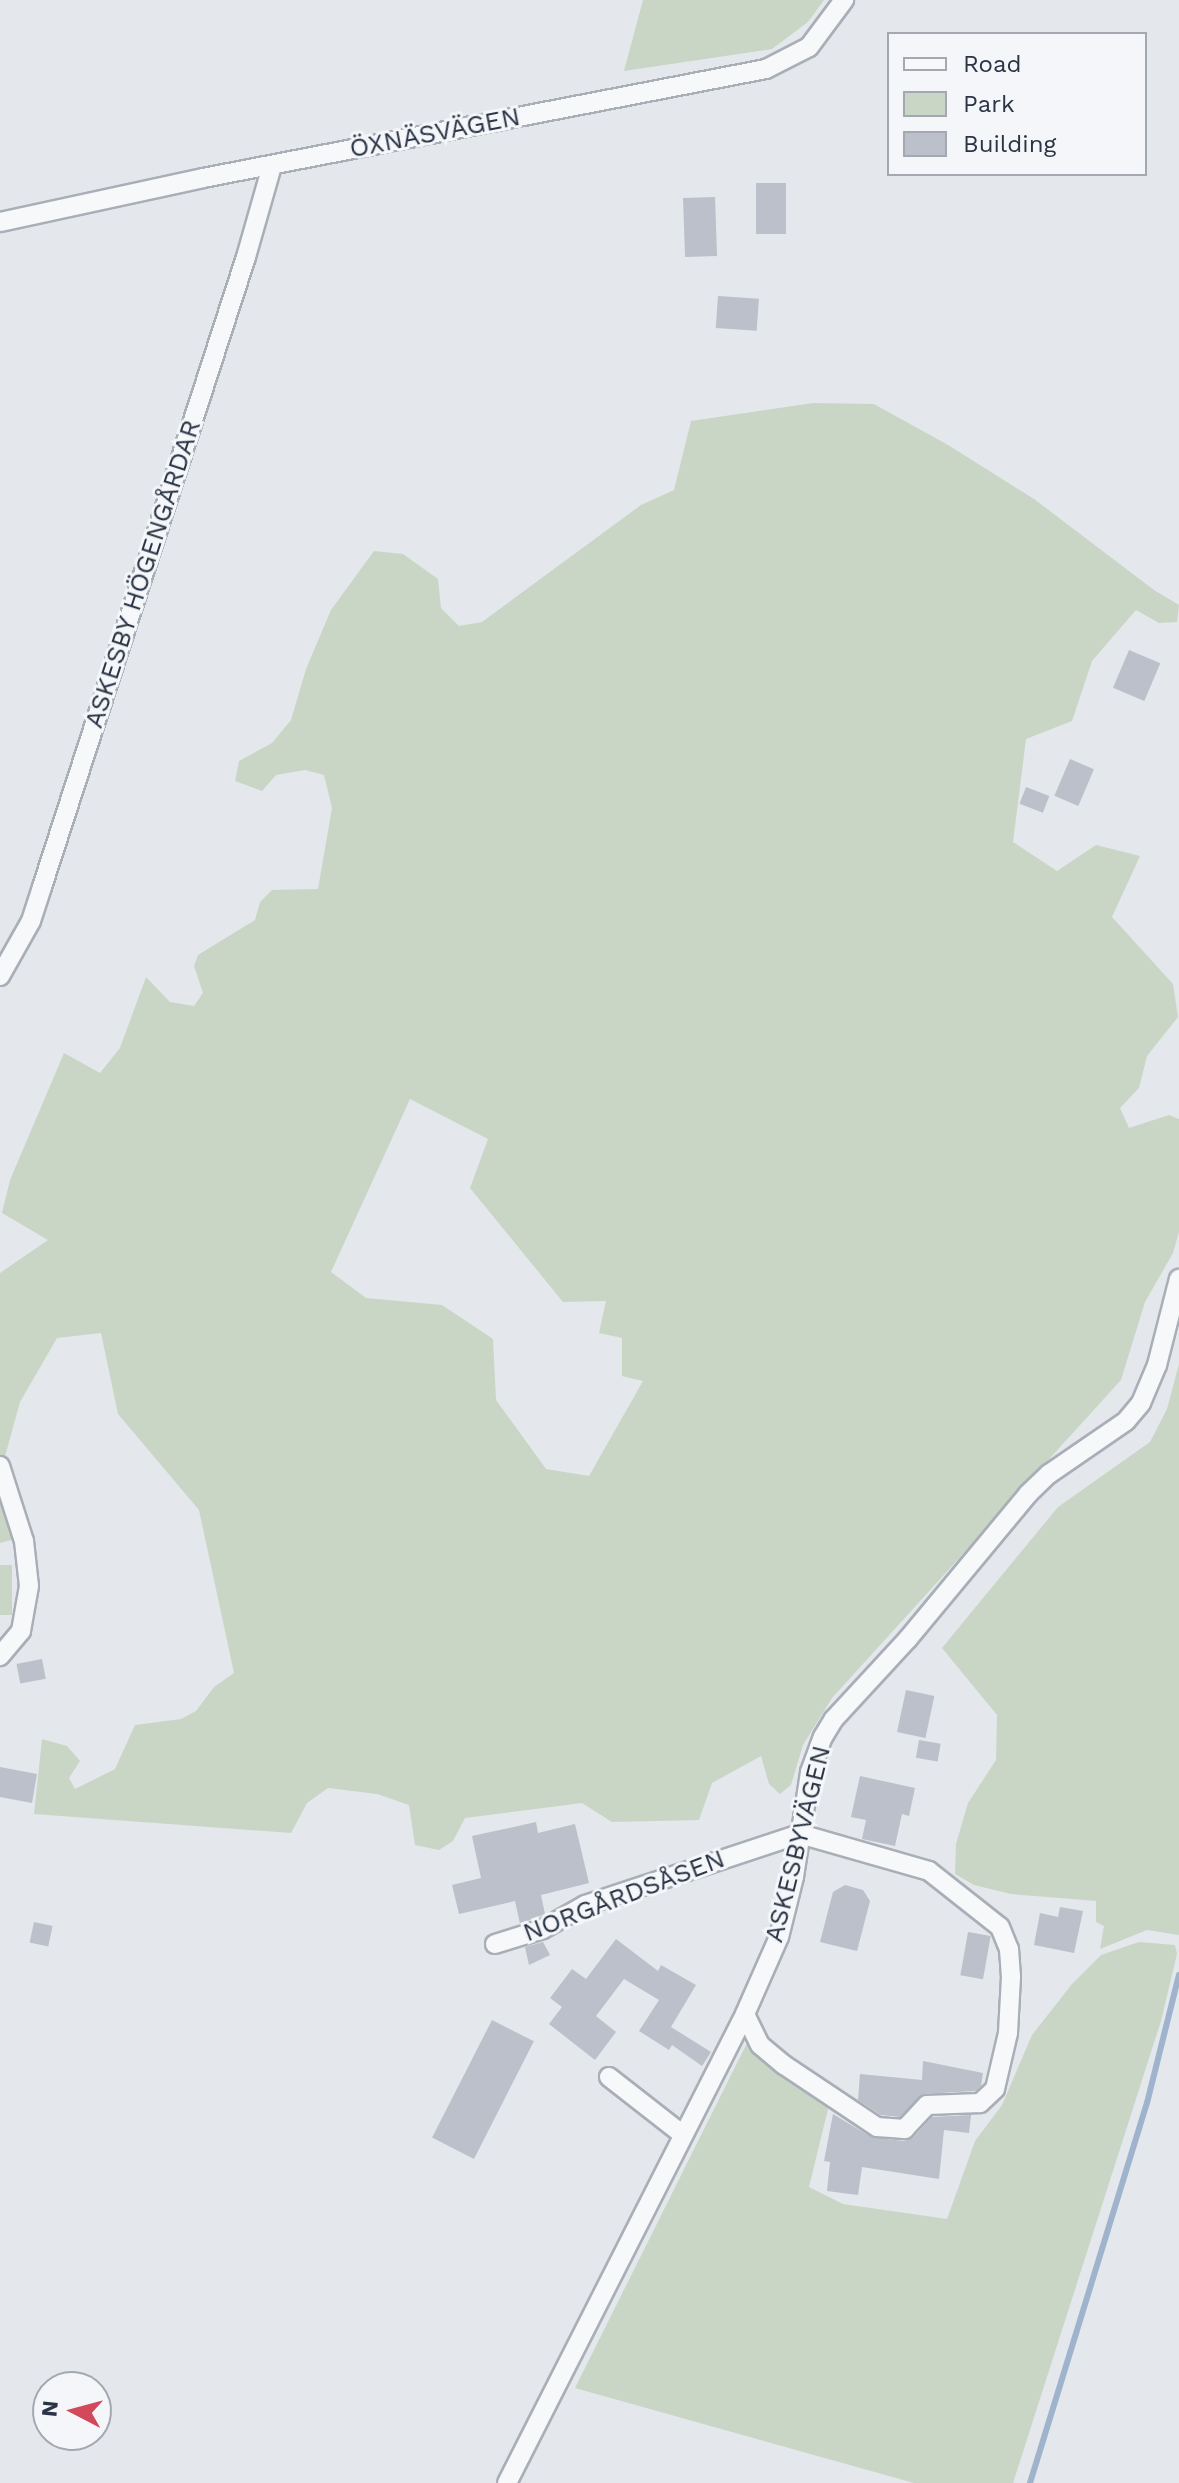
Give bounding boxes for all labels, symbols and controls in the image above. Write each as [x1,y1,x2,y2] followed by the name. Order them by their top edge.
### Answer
[887,32,1147,176] legend
[963,50,1022,78] text: Road
[963,90,1015,118] text: Park
[347,101,523,165] street label: ÖXNÄSVÄGEN
[963,130,1056,158] text: Building
[78,416,208,732] street label: ASKESBY HÖGENGÅRDAR
[758,1742,838,1946] street label: ASKESBYVÄGEN
[519,1843,729,1949] street label: NORGÅRDSÅSEN
[32,2371,112,2451] north arrow
[36,2399,63,2418] text: N

